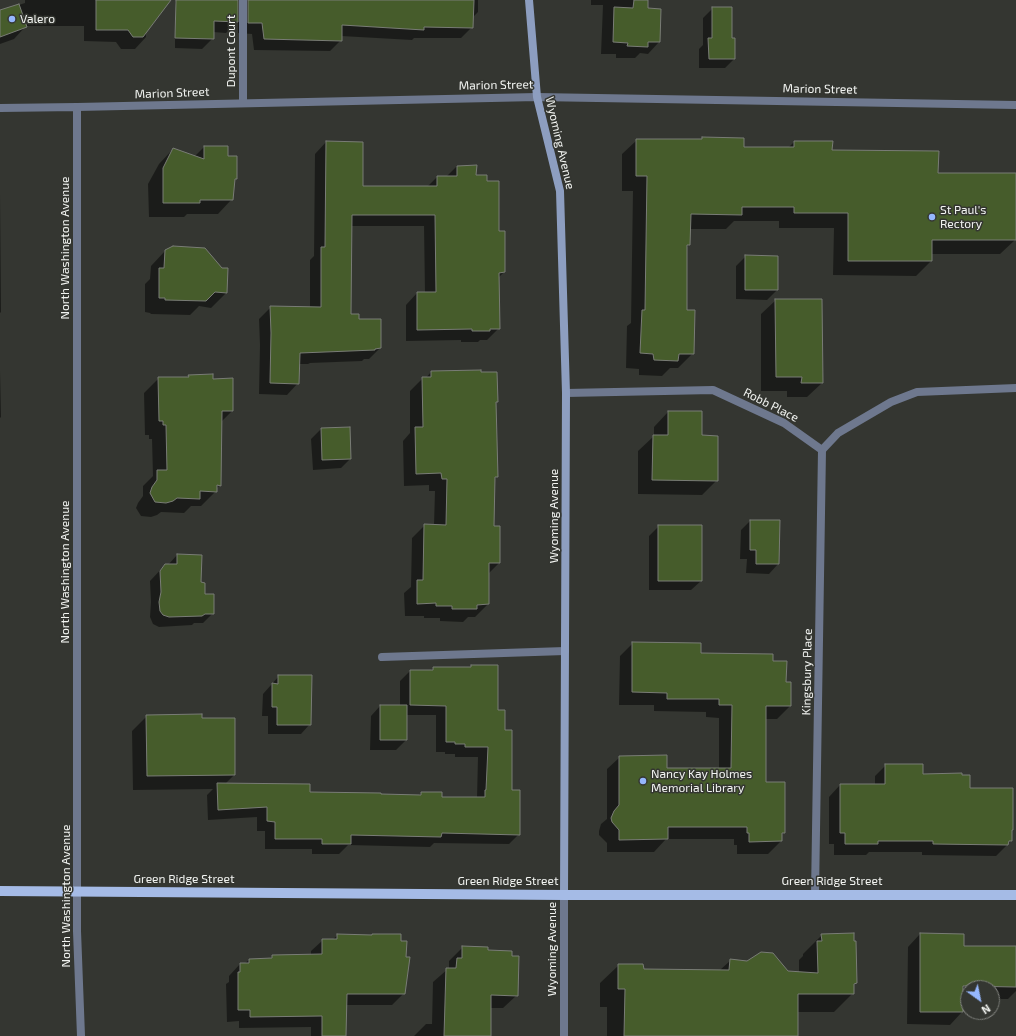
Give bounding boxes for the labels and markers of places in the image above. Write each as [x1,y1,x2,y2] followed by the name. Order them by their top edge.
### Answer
[20,12,55,26] place label: Valero
[7,14,17,24] marker: Valero
[940,203,986,231] place label: St Paul's Rectory
[927,212,937,222] marker: St Paul's Rectory
[651,767,752,795] place label: Nancy Kay Holmes Memorial Library
[638,776,648,786] marker: Nancy Kay Holmes Memorial Library

